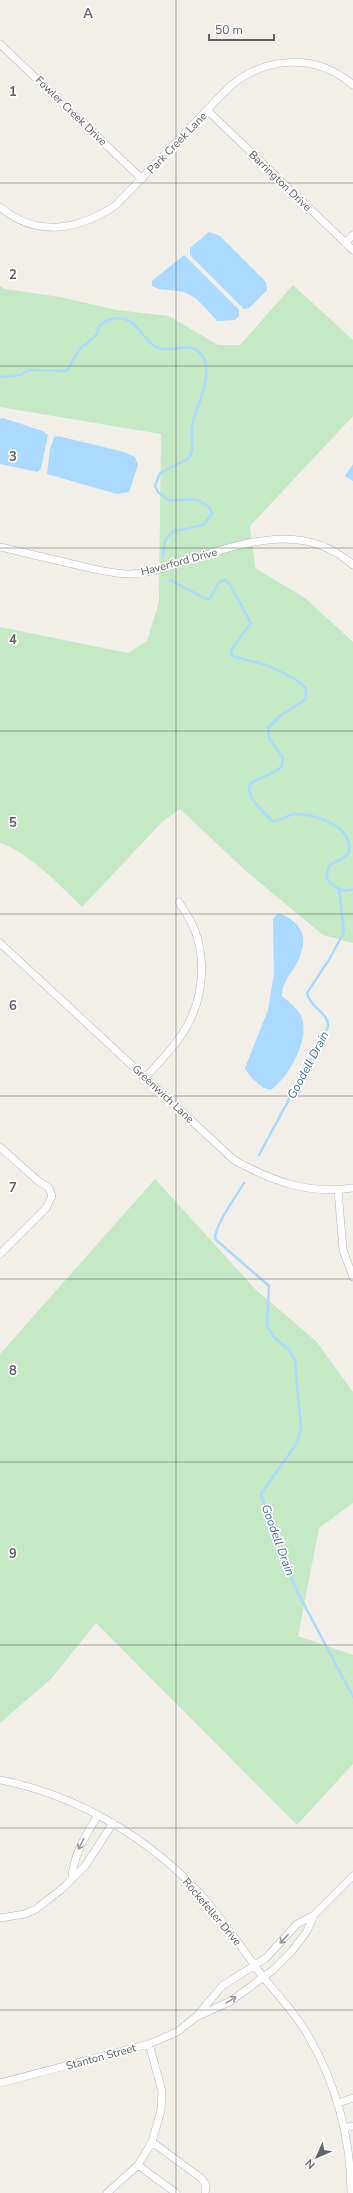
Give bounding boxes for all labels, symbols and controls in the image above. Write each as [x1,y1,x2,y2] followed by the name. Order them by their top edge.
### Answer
[83,5,93,23] text: A
[209,16,274,42] scale bar
[215,22,243,38] text: 50 m
[32,73,110,149] street label: Fowler Creek Drive
[9,83,17,101] text: 1
[144,109,210,177] street label: Park Creek Lane
[245,147,315,215] street label: Barrington Drive
[9,266,17,284] text: 2
[9,448,17,466] text: 3
[139,545,219,579] street label: Haverford Drive
[9,631,17,649] text: 4
[9,814,17,832] text: 5
[9,997,17,1015] text: 6
[283,1028,333,1102] water label: Goodell Drain
[129,1061,197,1127] street label: Greenwich Lane
[9,1179,17,1197] text: 7
[9,1362,17,1380] text: 8
[258,1502,298,1578] water label: Goodell Drain
[9,1545,17,1563] text: 9
[76,1838,84,1850] one-way arrow
[179,1875,245,1949] street label: Rockefeller Drive
[280,1933,289,1943] one-way arrow
[225,1996,236,2004] one-way arrow
[64,2040,138,2074] street label: Stanton Street
[297,2137,337,2177] north arrow
[302,2156,318,2172] text: N

